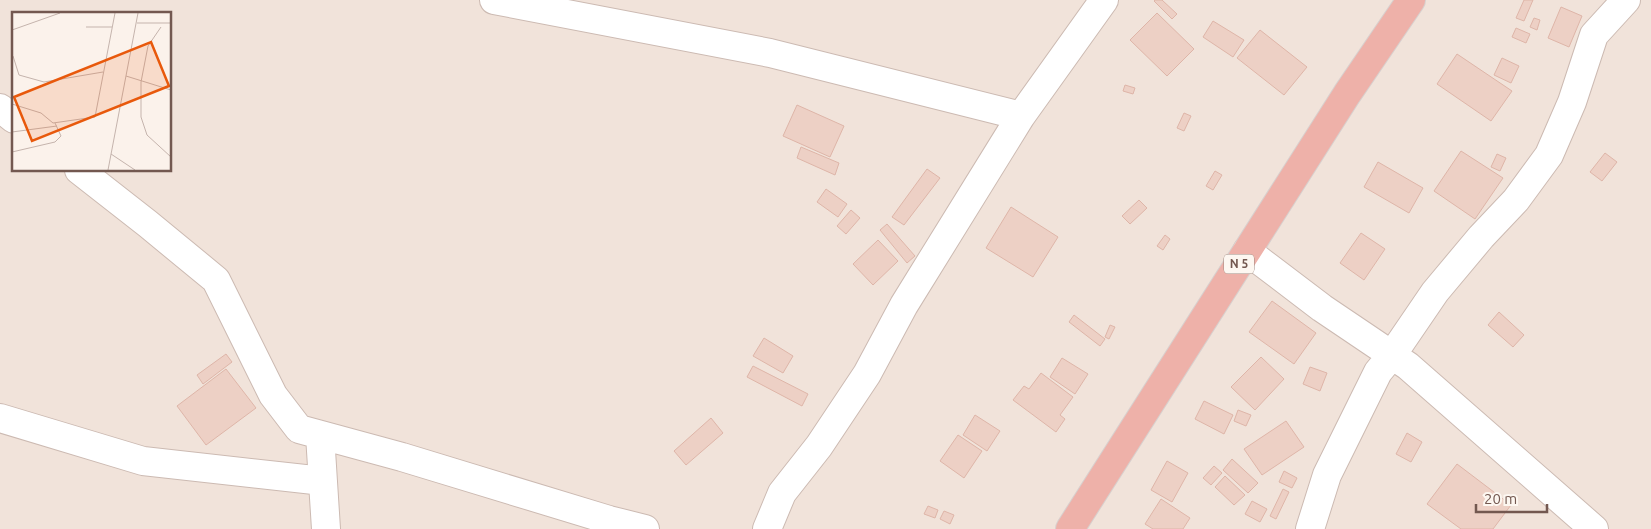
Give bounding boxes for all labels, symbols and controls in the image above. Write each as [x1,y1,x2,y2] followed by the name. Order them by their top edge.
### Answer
[12,12,171,171] inset map
[1224,254,1254,274] road number: N 5
[1476,482,1547,514] scale bar
[1484,490,1517,507] text: 20 m

